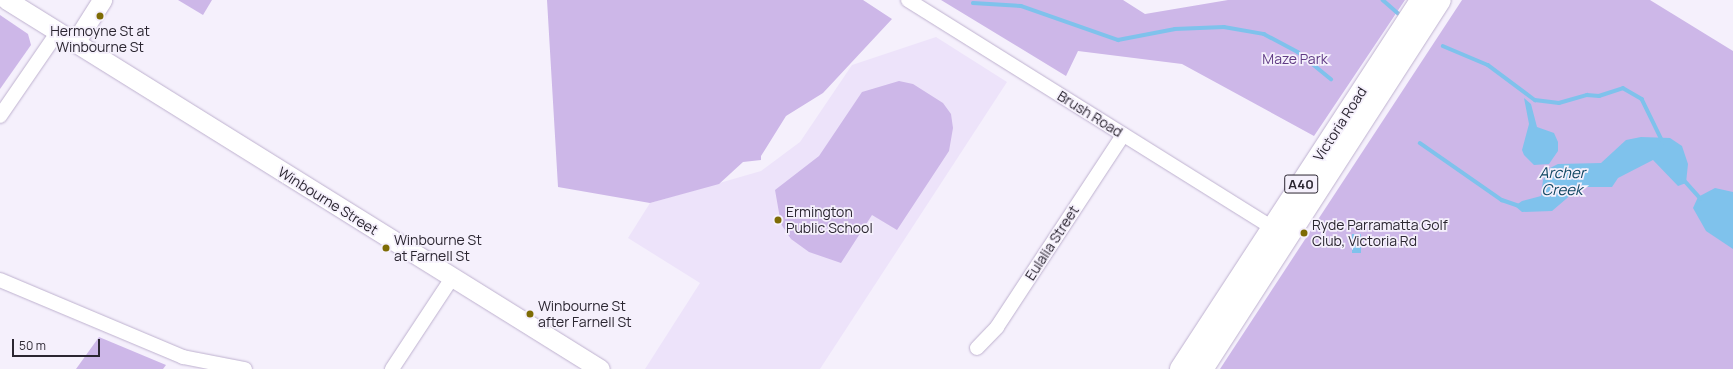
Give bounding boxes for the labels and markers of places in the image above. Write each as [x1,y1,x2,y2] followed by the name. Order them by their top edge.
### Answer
[95,11,105,21] marker: Hermoyne St at Winbourne St
[50,23,150,56] place label: Hermoyne St at Winbourne St
[786,204,873,236] place label: Ermington Public School
[773,215,783,225] marker: Ermington Public School
[1312,217,1448,250] place label: Ryde Parramatta Golf Club, Victoria Rd
[1299,228,1309,238] marker: Ryde Parramatta Golf Club, Victoria Rd
[394,232,482,264] place label: Winbourne St at Farnell St
[381,243,391,253] marker: Winbourne St at Farnell St
[538,298,632,330] place label: Winbourne St after Farnell St
[525,309,535,319] marker: Winbourne St after Farnell St

